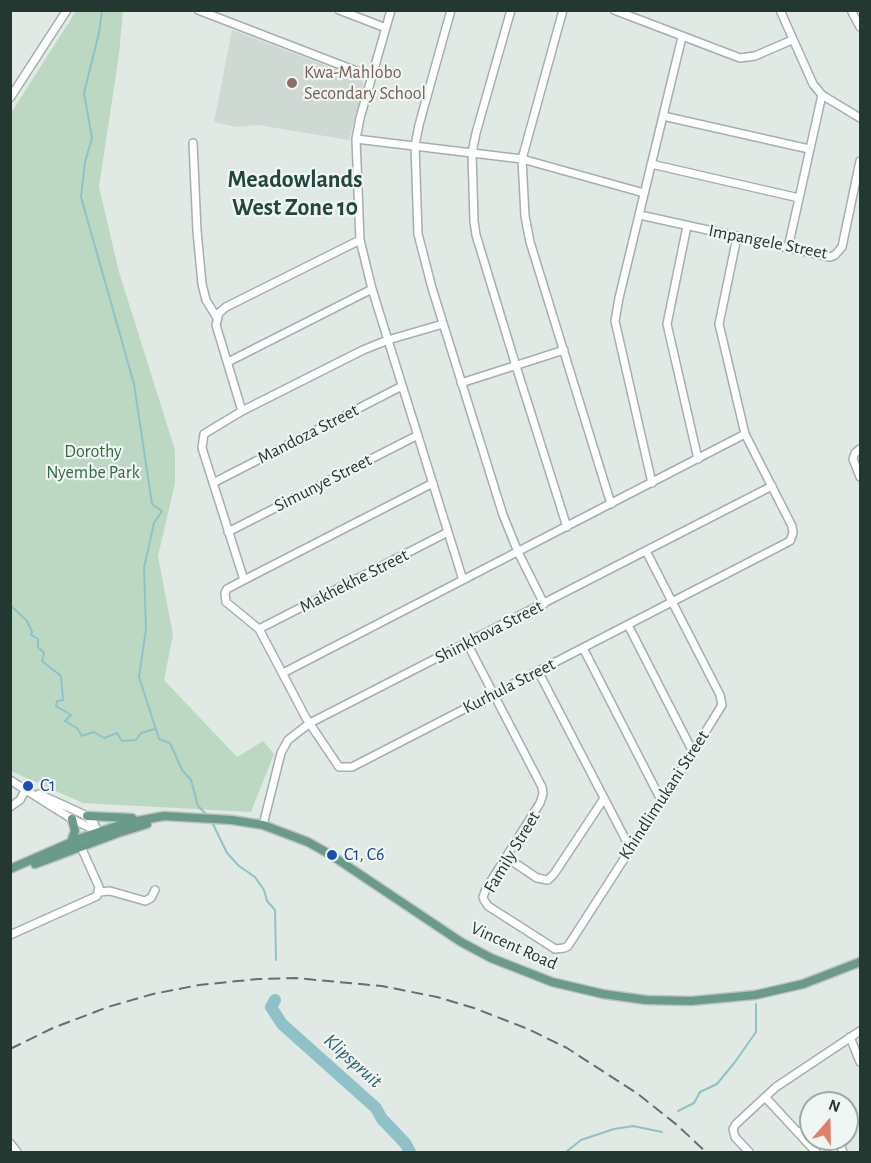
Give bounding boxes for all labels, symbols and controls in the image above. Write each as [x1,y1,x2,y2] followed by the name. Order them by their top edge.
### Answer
[304,62,426,104] place label: Kwa-Mahlobo Secondary School
[285,76,299,90] marker: Kwa-Mahlobo Secondary School
[228,166,362,222] district label: Meadowlands West Zone 10
[707,220,829,264] street label: Impangele Street
[254,399,362,469] street label: Mandoza Street
[46,441,140,484] park label: Dorothy Nyembe Park
[271,449,375,517] street label: Simunye Street
[296,544,412,618] street label: Makhekhe Street
[431,595,547,669] street label: Shinkhova Street
[459,653,559,719] street label: Kurhula Street
[614,726,714,864] street label: Khindlimukani Street
[40,775,56,797] place label: C1
[21,779,35,793] marker: C1
[479,807,545,897] street label: Family Street
[344,844,384,866] place label: C1, C6
[325,848,339,862] marker: C1, C6
[467,917,561,975] street label: Vincent Road
[319,1029,387,1093] water label: Klipspruit
[799,1091,859,1151] north arrow
[827,1097,842,1115] text: N

